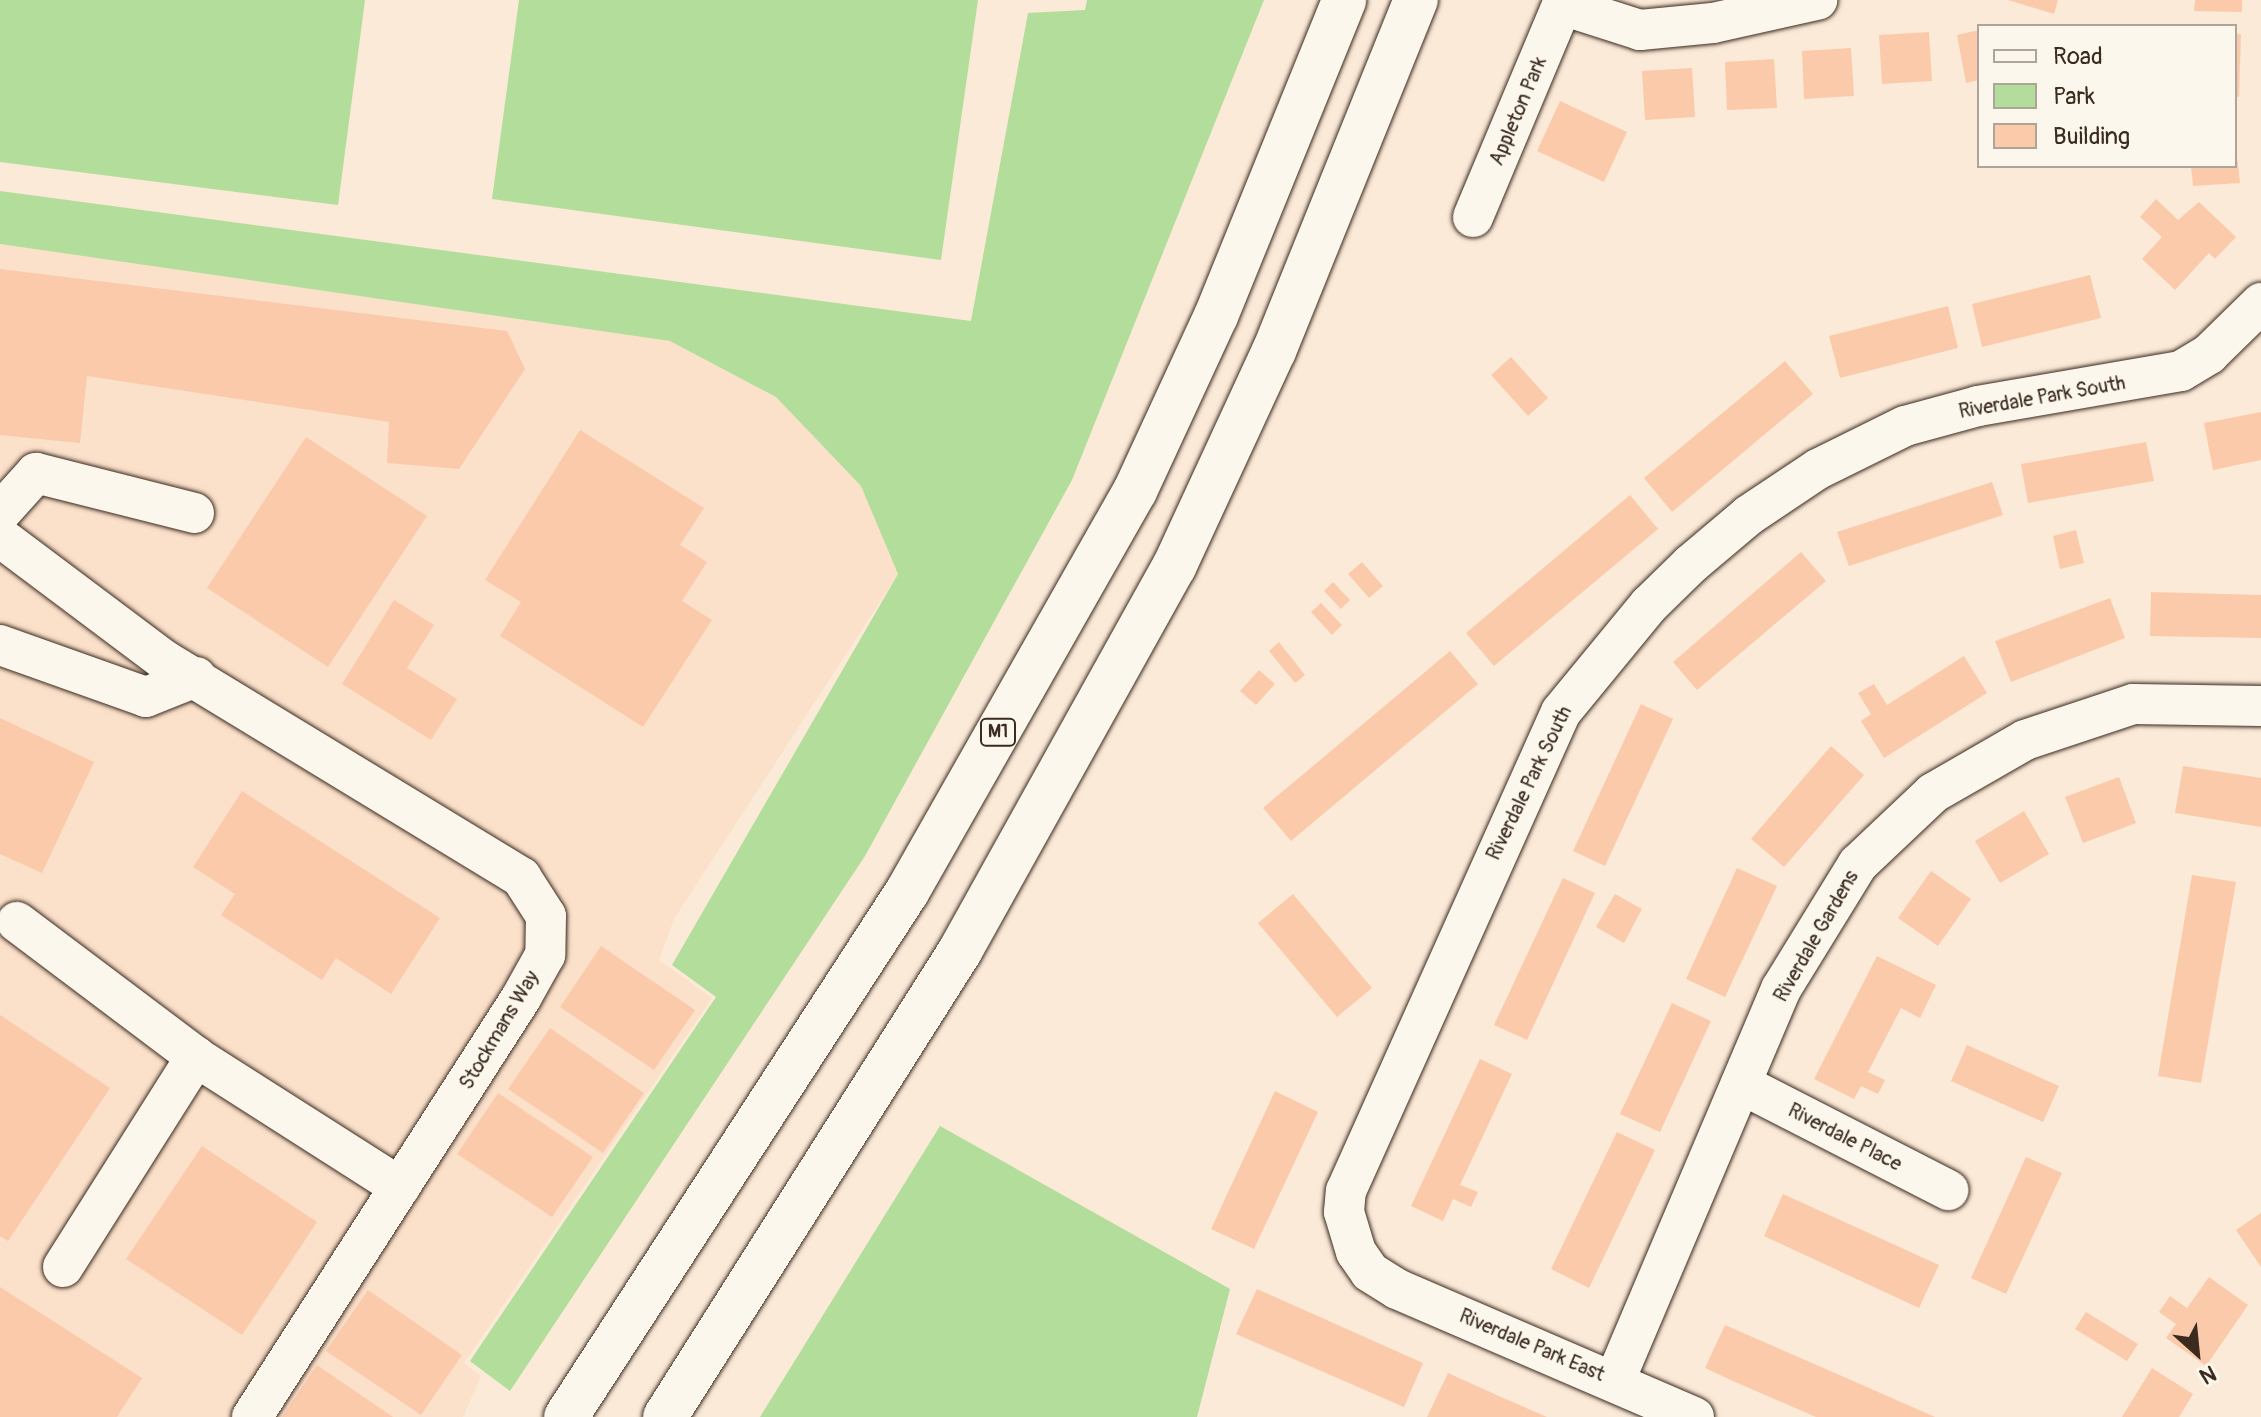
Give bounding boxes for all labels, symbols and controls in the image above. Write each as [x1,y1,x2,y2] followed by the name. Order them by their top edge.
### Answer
[1977,24,2237,168] legend
[2053,42,2103,71] text: Road
[1484,53,1552,169] street label: Appleton Park
[2053,82,2095,111] text: Park
[2053,122,2130,151] text: Building
[1957,371,2127,423] street label: Riverdale Park South
[1481,702,1577,864] street label: Riverdale Park South
[980,718,1016,746] road number: M1
[1769,866,1863,1006] street label: Riverdale Gardens
[454,966,544,1094] street label: Stockmans Way
[1784,1098,1906,1176] street label: Riverdale Place
[1456,1304,1608,1386] street label: Riverdale Park East
[2157,1313,2237,1393] north arrow
[2195,1359,2221,1390] text: N

